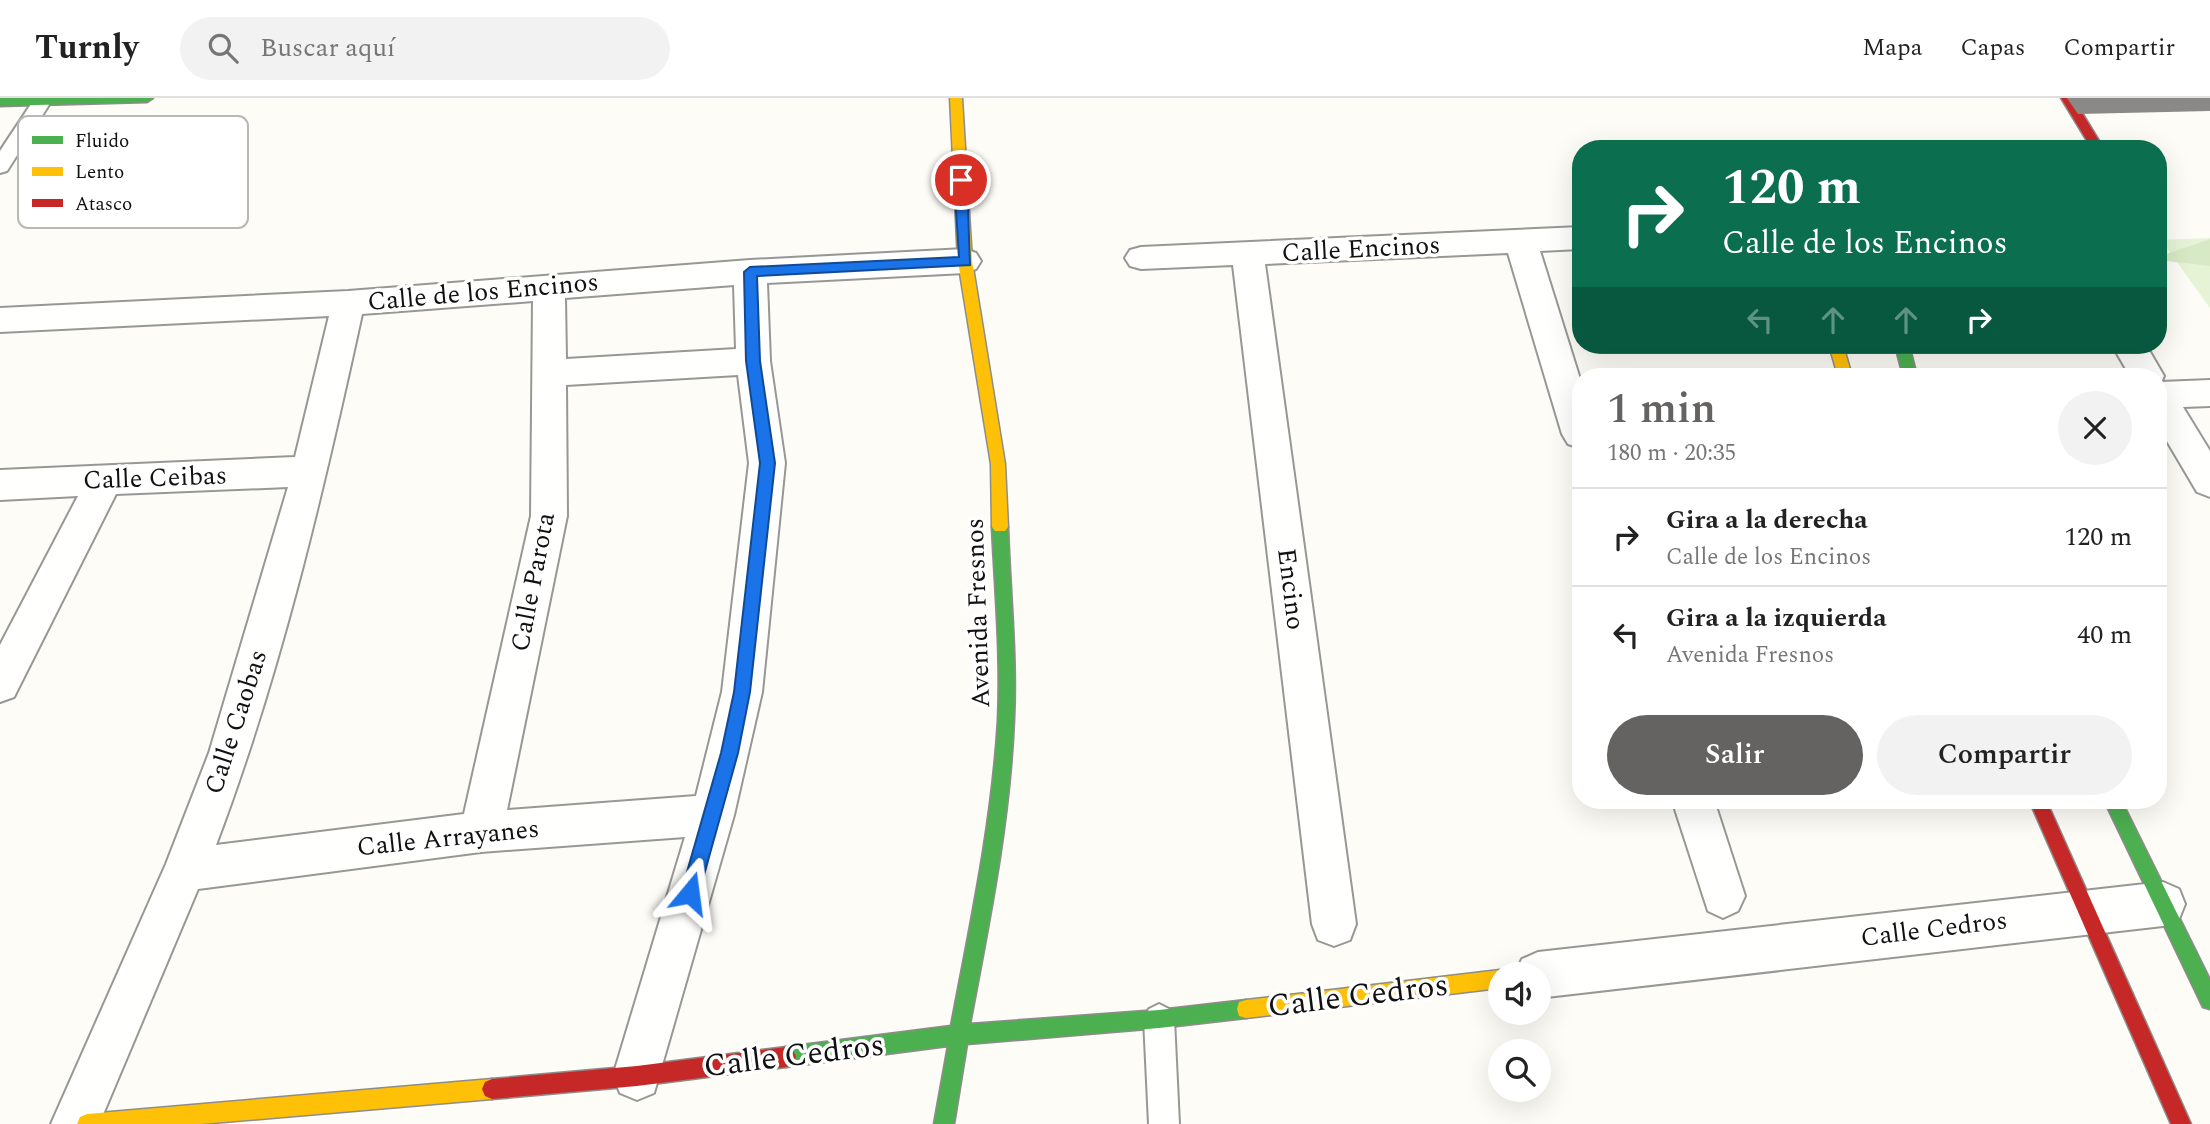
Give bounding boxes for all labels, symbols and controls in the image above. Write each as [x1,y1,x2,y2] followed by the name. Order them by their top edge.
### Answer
[180,17,670,80] search box
[35,23,138,73] text: Turnly
[260,28,395,68] text: Buscar aquí
[204,29,242,67] icon: search
[1862,30,1922,66] text: Mapa
[1960,30,2025,66] text: Capas
[2063,30,2175,66] text: Compartir
[18,116,248,228] legend
[75,127,129,156] text: Fluido
[931,150,991,210] pin
[1722,151,1861,226] text: 120 m
[75,158,124,187] text: Lento
[942,161,980,199] icon: arrive
[1607,168,1698,259] icon: right
[75,190,132,219] text: Atasco
[1722,219,2007,268] text: Calle de los Encinos
[1281,225,1441,273] street label: Calle Encinos
[366,262,600,322] street label: Calle de los Encinos
[1741,301,1779,339] icon: left
[1814,301,1852,339] icon: ahead
[1887,301,1925,339] icon: ahead
[1960,301,1998,339] icon: right
[1607,378,1716,441] text: 1 min
[2058,391,2132,465] button: close
[1607,436,1736,471] text: 180 m · 20:35
[82,455,228,501] street label: Calle Ceibas
[1666,500,1868,540] text: Gira a la derecha
[500,509,566,655] street label: Calle Parota
[955,517,1001,709] street label: Avenida Fresnos
[2064,517,2132,557] text: 120 m
[1607,518,1645,556] icon: right
[1666,540,1871,575] text: Calle de los Encinos
[1266,546,1316,632] street label: Encino
[1666,598,1887,638] text: Gira a la izquierda
[2077,615,2132,655] text: 40 m
[1607,616,1645,654] icon: left
[1666,638,1834,673] text: Avenida Fresnos
[194,645,278,799] street label: Calle Caobas
[1607,715,1863,795] button: Salir
[1877,715,2132,795] button: Compartir
[355,809,541,867] street label: Calle Arrayanes
[653,856,727,930] position arrow
[1858,900,2010,958] street label: Calle Cedros
[1265,961,1451,1031] street label: Calle Cedros
[1488,962,1551,1102] map controls
[1488,962,1551,1025] button: sound
[701,1021,887,1091] street label: Calle Cedros
[1488,1039,1551,1102] button: search

